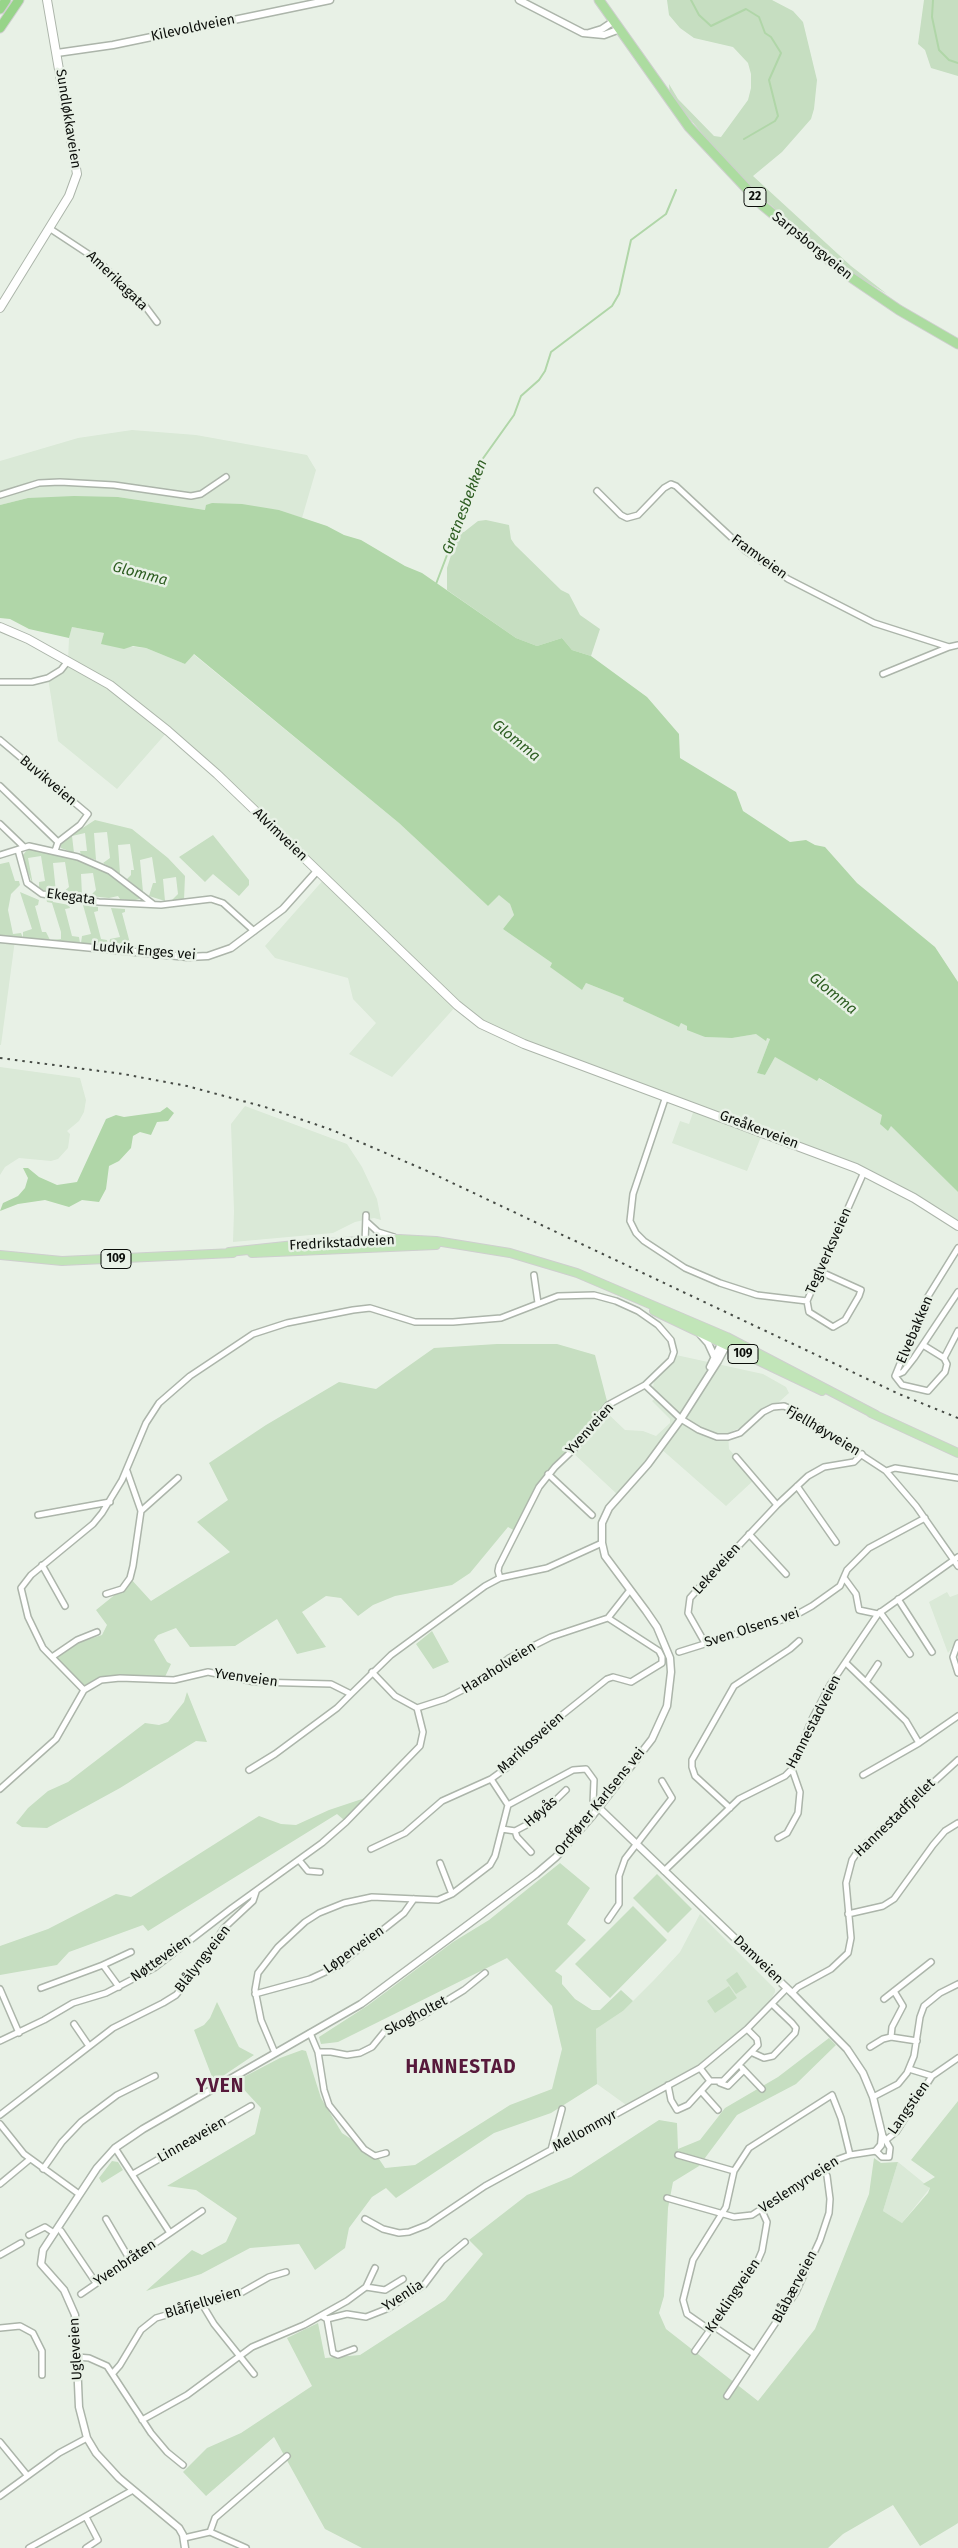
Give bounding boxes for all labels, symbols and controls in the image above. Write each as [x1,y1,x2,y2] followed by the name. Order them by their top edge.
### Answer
[149,11,237,45] street label: Kilevoldveien
[52,68,84,170] street label: Sundløkkaveien
[744,188,766,206] road number: 22
[768,208,856,284] street label: Sarpsborgveien
[83,248,151,314] street label: Amerikagata
[439,457,491,557] water label: Gretnesbekken
[728,531,790,583] street label: Framveien
[110,558,170,590] water label: Glomma
[488,716,544,766] water label: Glomma
[16,752,80,810] street label: Buvikveien
[249,805,311,865] street label: Alvimveien
[45,885,97,909] street label: Ekegata
[92,938,196,964] street label: Ludvik Enges vei
[805,969,861,1019] water label: Glomma
[717,1107,801,1153] street label: Greåkerveien
[802,1205,856,1297] street label: Teglverksveien
[289,1232,395,1254] street label: Fredrikstadveien
[101,1250,131,1268] road number: 109
[893,1294,937,1366] street label: Elvebakken
[728,1345,758,1364] road number: 109
[562,1400,618,1458] street label: Yvenveien
[783,1402,863,1460] street label: Fjellhøyveien
[690,1540,744,1598] street label: Lekeveien
[702,1605,802,1651] street label: Sven Olsens vei
[459,1639,539,1697] street label: Haraholveien
[213,1665,279,1691] street label: Yvenveien
[783,1672,845,1772] street label: Hannestadveien
[494,1709,568,1777] street label: Marikosveien
[551,1745,649,1859] street label: Ordfører Karlsens vei
[851,1775,939,1861] street label: Hannestadfjellet
[521,1793,561,1831] street label: Høyås
[172,1922,234,1996] street label: Blålyngveien
[321,1923,387,1977] street label: Løperveien
[128,1932,194,1986] street label: Nøtteveien
[730,1932,786,1988] street label: Damveien
[382,1993,450,2039] street label: Skogholtet
[404,2057,518,2079] district label: HANNESTAD
[195,2076,245,2098] district label: YVEN
[885,2078,933,2138] street label: Langstien
[550,2106,620,2156] street label: Mellommyr
[155,2114,229,2166] street label: Linneaveien
[756,2153,842,2217] street label: Veslemyrveien
[91,2236,159,2290] street label: Yvenbråten
[769,2248,821,2326] street label: Blåbærveien
[702,2256,764,2336] street label: Kreklingveien
[379,2277,427,2315] street label: Yvenlia
[163,2283,243,2323] street label: Blåfjellveien
[66,2317,86,2381] street label: Ugleveien

